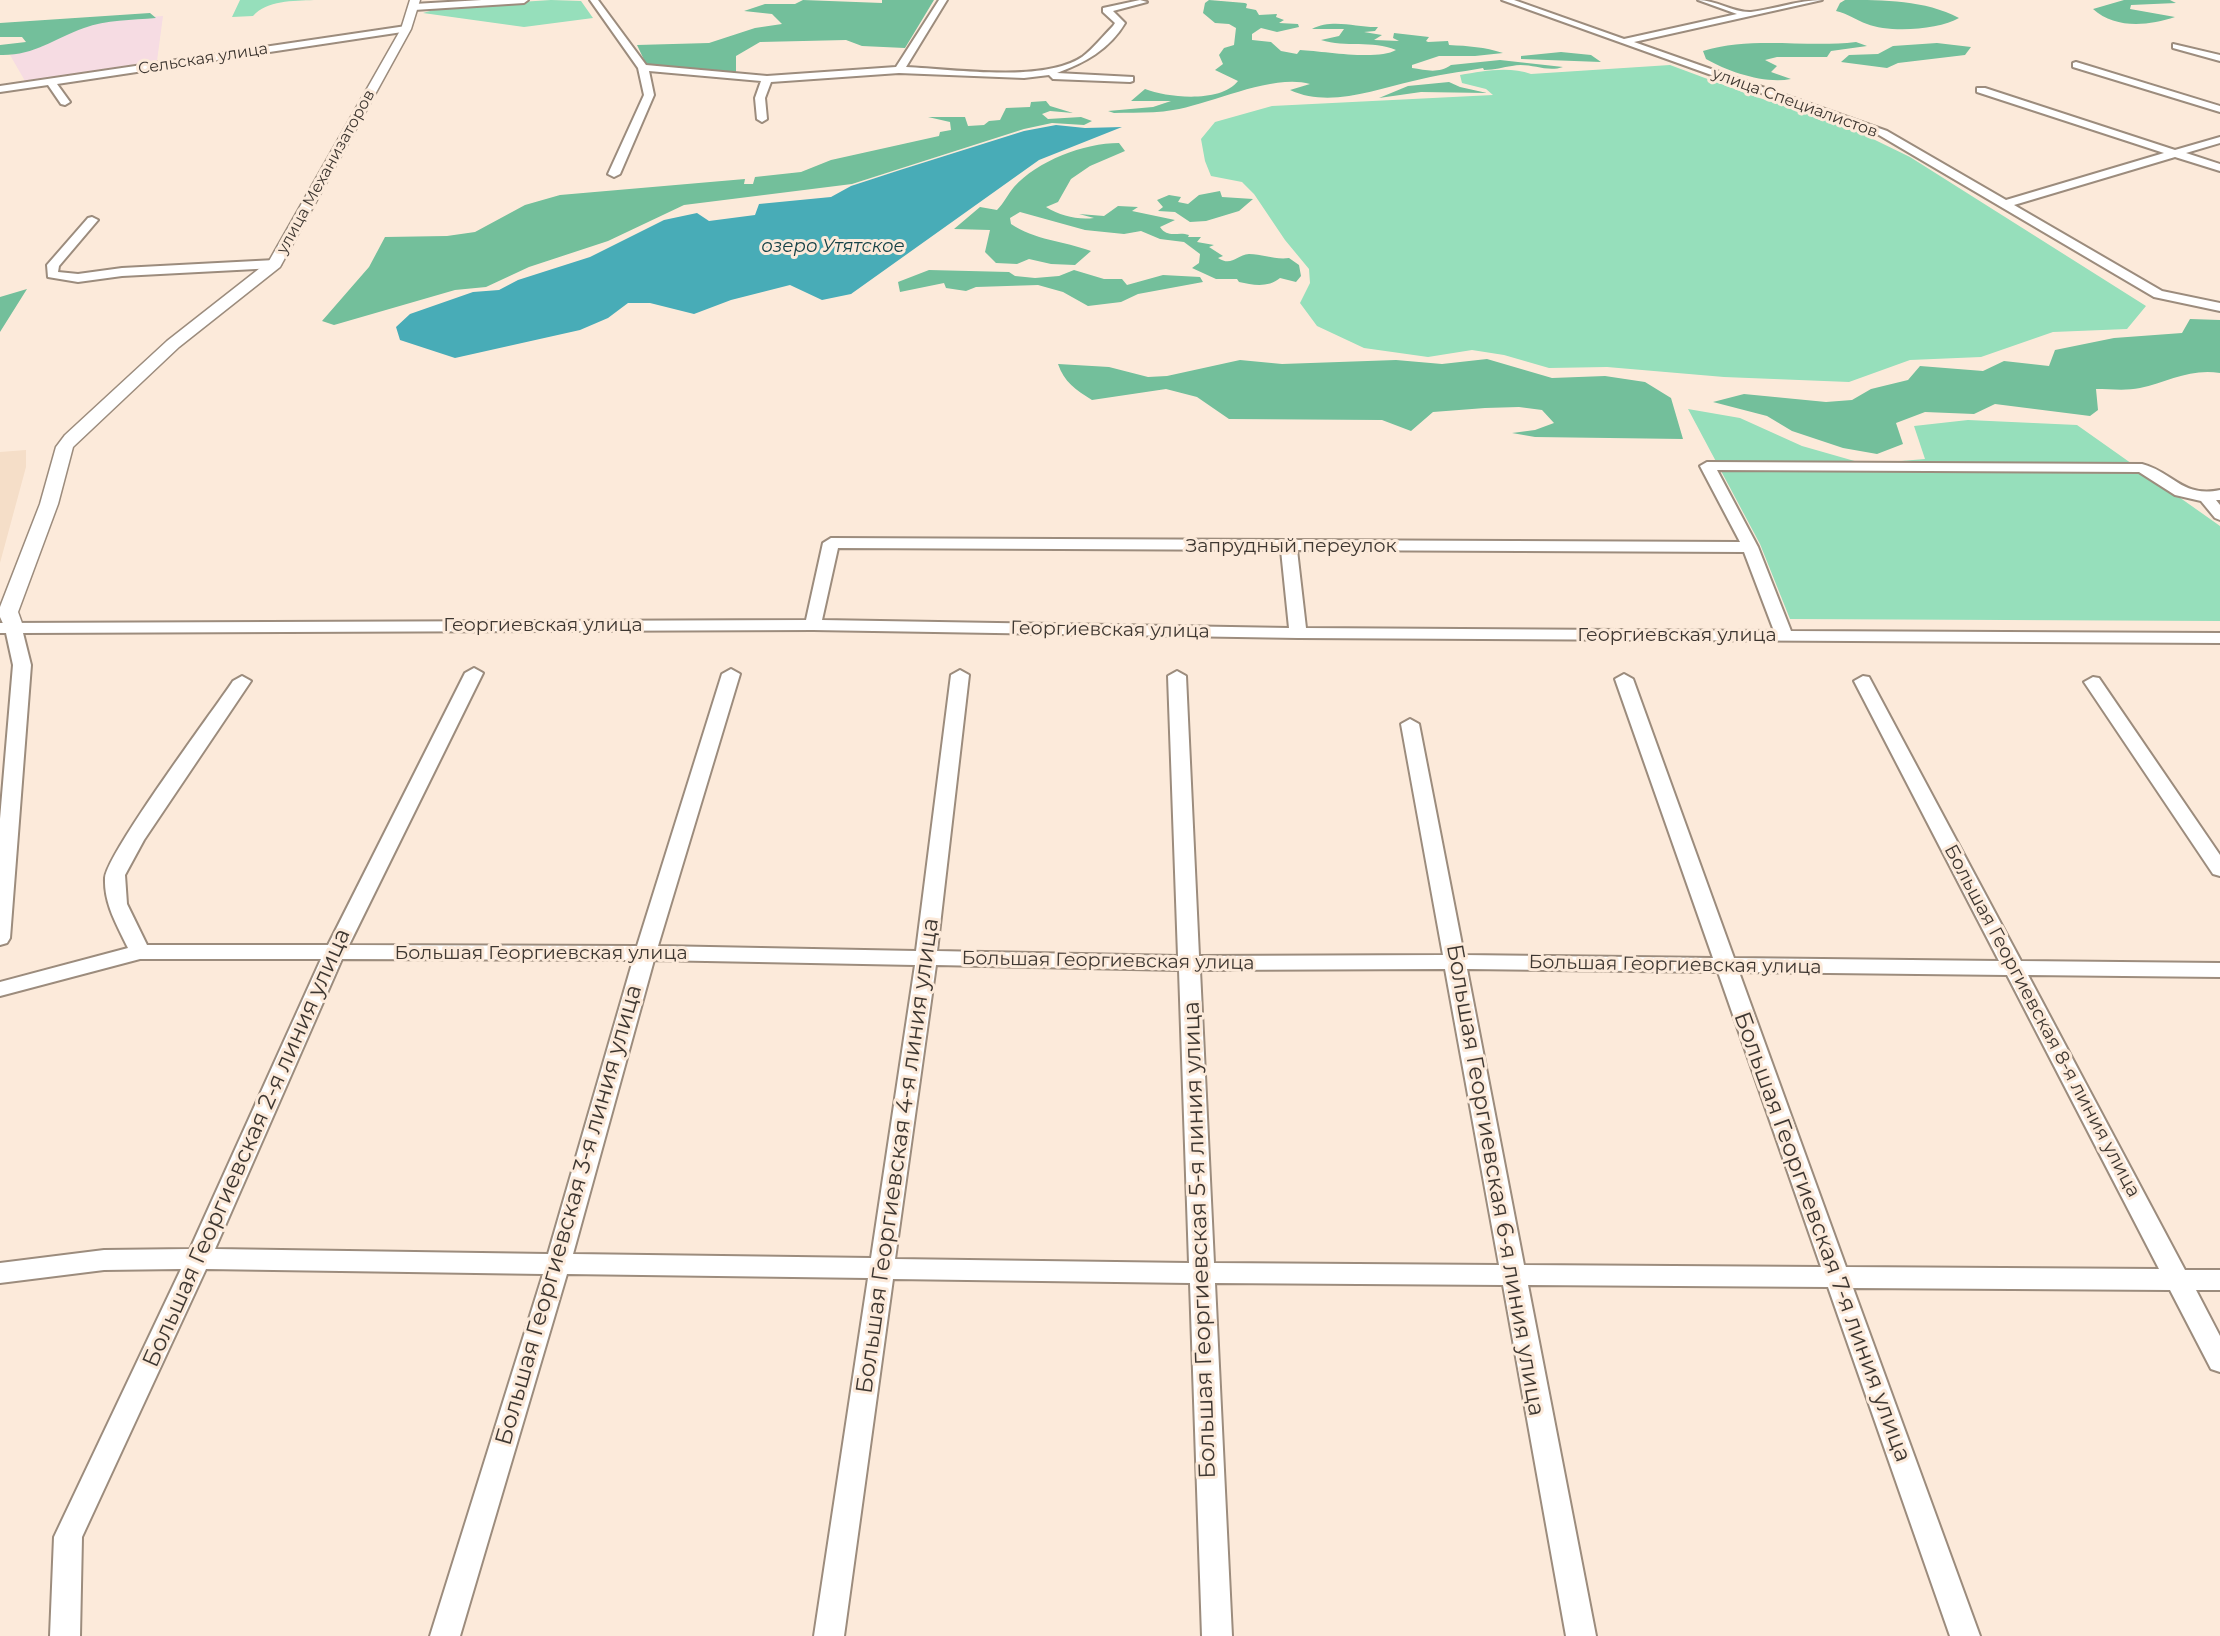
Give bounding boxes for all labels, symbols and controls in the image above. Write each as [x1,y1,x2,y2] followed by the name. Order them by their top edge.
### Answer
[137,39,269,79] street label: Сельская улица
[1710,64,1880,142] street label: улица Специалистов
[273,87,379,257] street label: улица Механизаторов
[761,236,905,258] water label: озеро Утятское
[1185,535,1397,557] street label: Запрудный переулок
[443,614,643,636] street label: Георгиевская улица
[1010,617,1210,643] street label: Георгиевская улица
[1577,624,1777,646] street label: Георгиевская улица
[1939,841,2145,1201] street label: Большая Георгиевская 8-я линия улица
[851,916,945,1396] street label: Большая Георгиевская 4-я линия улица
[137,924,357,1372] street label: Большая Георгиевская 2-я линия улица
[394,942,688,964] street label: Большая Георгиевская улица
[1440,942,1550,1418] street label: Большая Георгиевская 6-я линия улица
[961,947,1255,975] street label: Большая Георгиевская улица
[1528,951,1822,979] street label: Большая Георгиевская улица
[490,982,648,1448] street label: Большая Георгиевская 3-я линия улица
[1178,1001,1222,1479] street label: Большая Георгиевская 5-я линия улица
[1727,1008,1917,1466] street label: Большая Георгиевская 7-я линия улица

